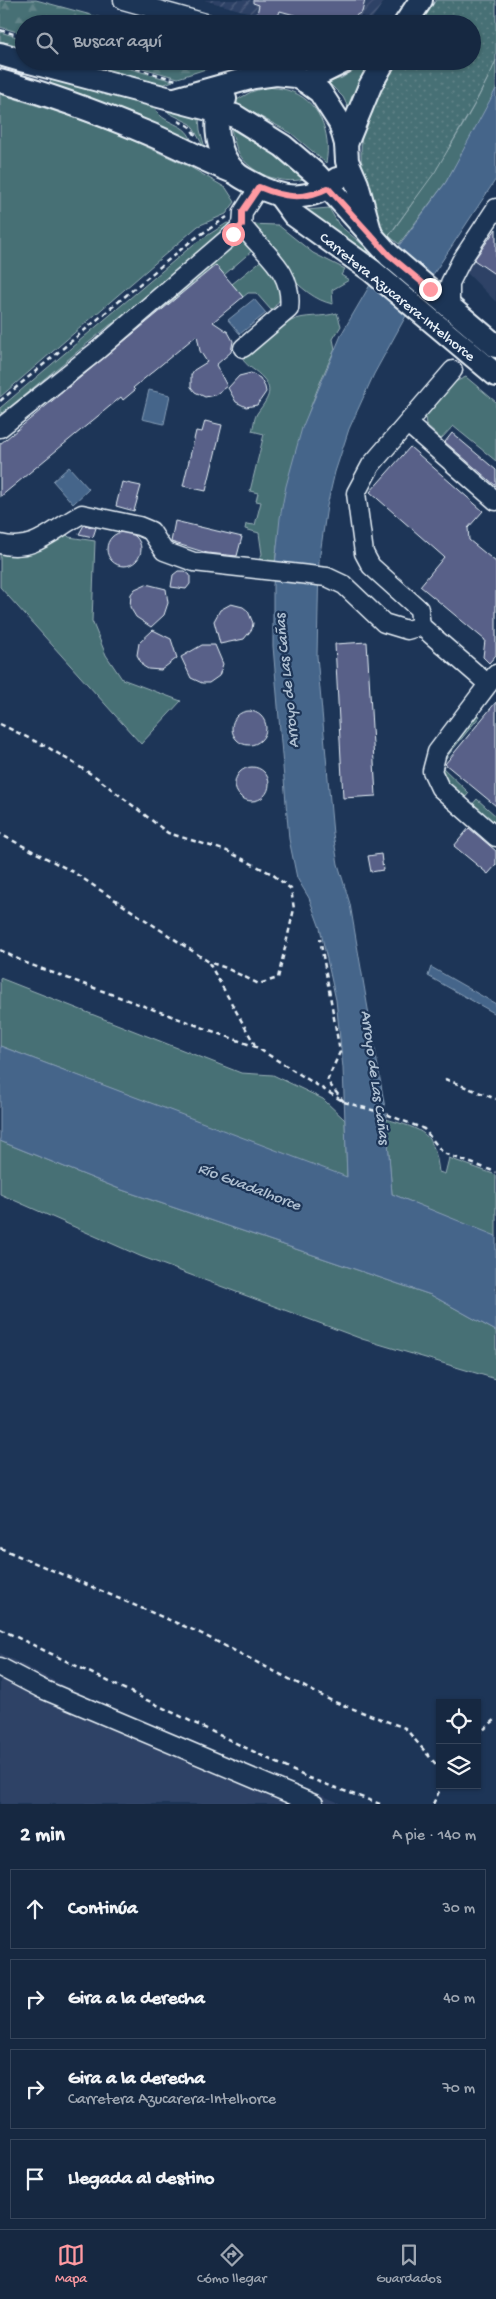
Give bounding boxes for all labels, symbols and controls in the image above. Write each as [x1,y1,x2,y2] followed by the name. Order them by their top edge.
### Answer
[15,15,481,70] search box
[33,29,61,57] icon: search
[73,31,162,54] text: Buscar aquí
[222,223,245,246] route start
[315,229,478,366] street label: Carretera Azucarera-Intelhorce
[419,278,442,301] route end
[272,611,305,749] water label: Arroyo de Las Cañas
[355,1009,393,1148] water label: Arroyo de Las Cañas
[195,1160,303,1217] water label: Río Guadalhorce
[436,1699,481,1789] map controls
[436,1699,481,1744] button: locate
[436,1744,481,1789] button: layers
[20,1824,65,1849] text: 2 min
[392,1827,476,1846] text: A pie · 140 m
[21,1895,49,1923] icon: ahead
[68,1898,138,1921] text: Continúa
[442,1900,475,1919] text: 30 m
[21,1985,49,2013] icon: right
[68,1988,205,2011] text: Gira a la derecha
[443,1990,475,2009] text: 40 m
[68,2068,205,2091] text: Gira a la derecha
[21,2075,49,2103] icon: right
[442,2080,475,2099] text: 70 m
[68,2091,276,2110] text: Carretera Azucarera-Intelhorce
[21,2165,49,2193] icon: arrive
[68,2168,214,2191] text: Llegada al destino
[55,2241,87,2288] tab: Mapa
[197,2241,266,2288] tab: Cómo llegar
[376,2241,441,2288] tab: Guardados

